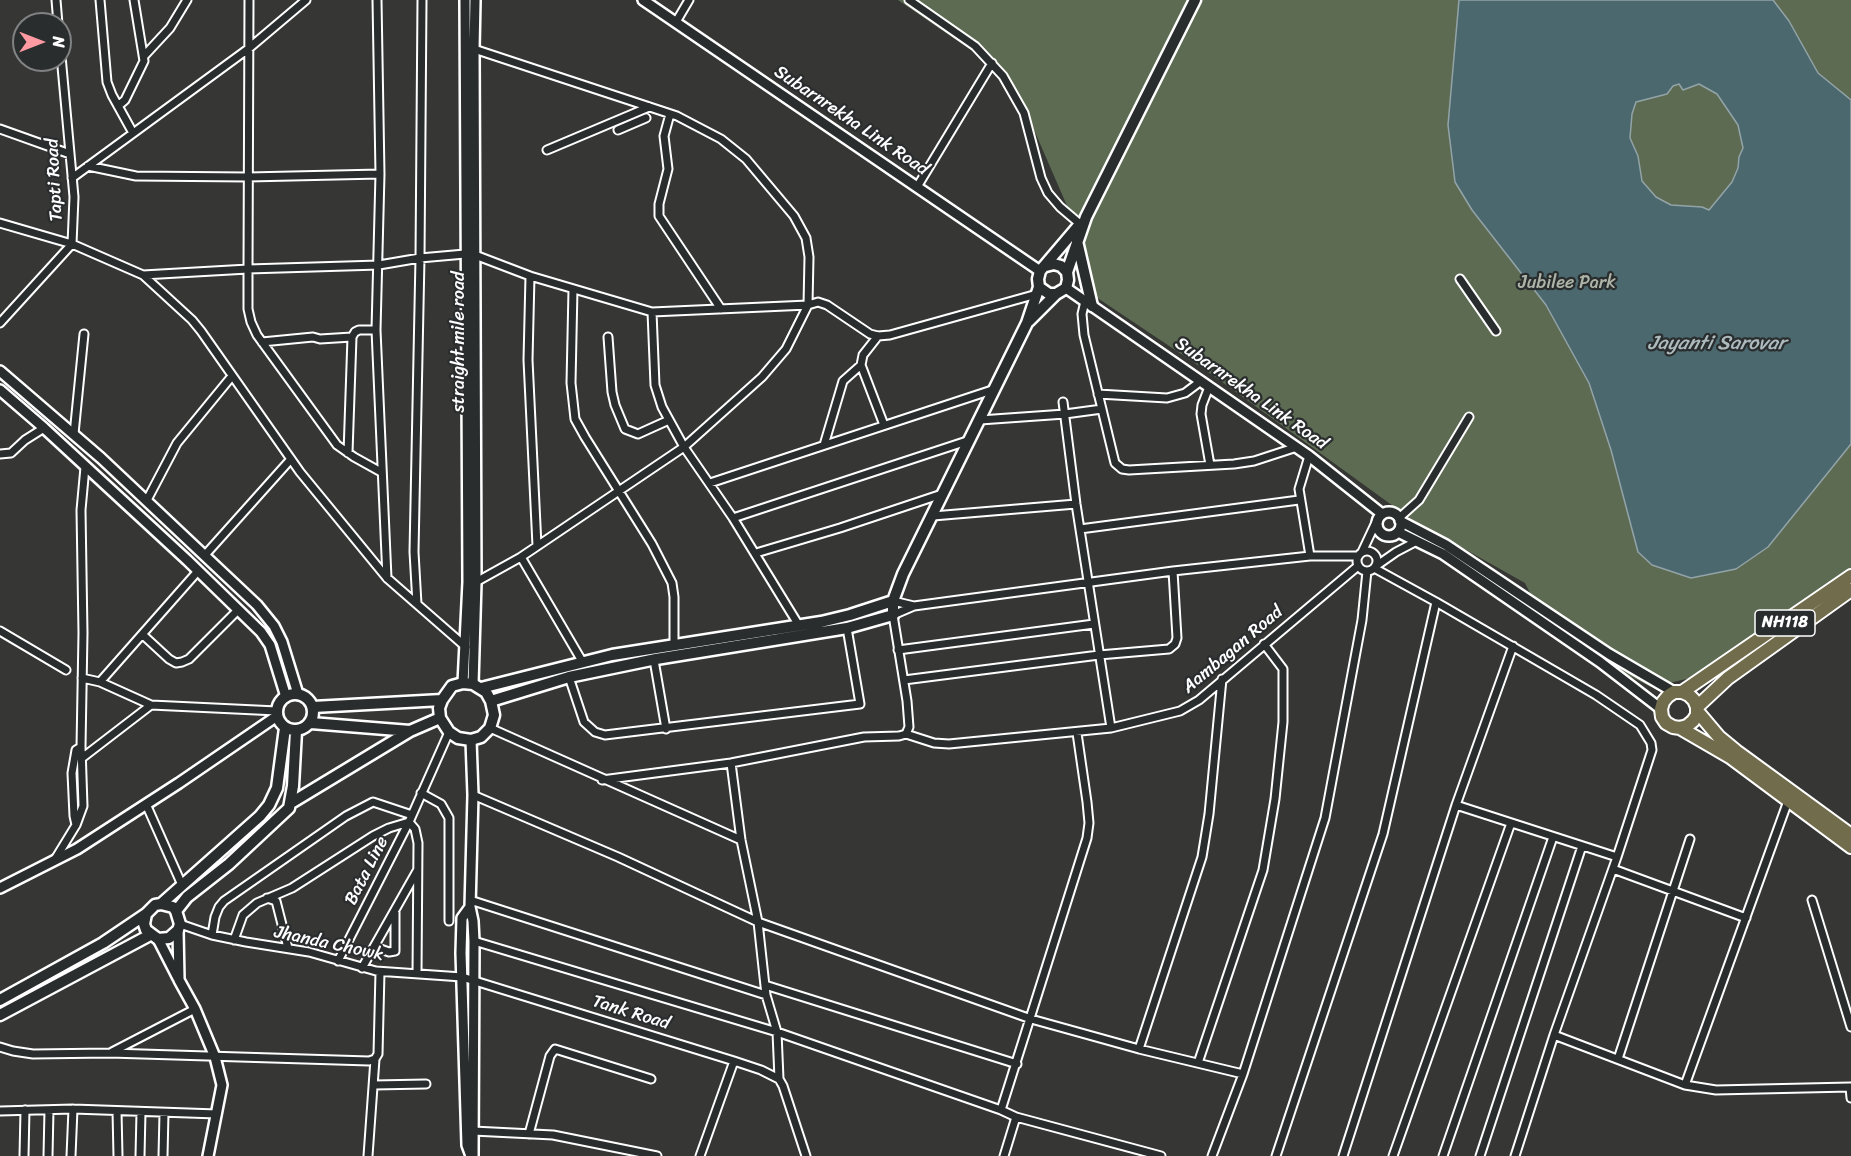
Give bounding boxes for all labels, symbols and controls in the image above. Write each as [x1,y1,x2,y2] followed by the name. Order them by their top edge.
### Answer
[12,12,72,72] north arrow
[44,36,73,48] text: N
[770,61,932,181] street label: Subarnrekha Link Road
[42,138,68,222] street label: Tapti Road
[448,272,470,412] street label: straight mile road
[1518,272,1616,294] park label: Jubilee Park
[1648,332,1786,356] water label: Jayanti Sarovar
[1170,333,1332,455] street label: Subarnrekha Link Road
[1178,602,1288,698] street label: Aambagan Road
[1755,610,1815,636] road number: NH118
[341,833,393,909] street label: Bata Line
[272,922,386,966] street label: Jhanda Chowk
[590,991,672,1035] street label: Tank Road

